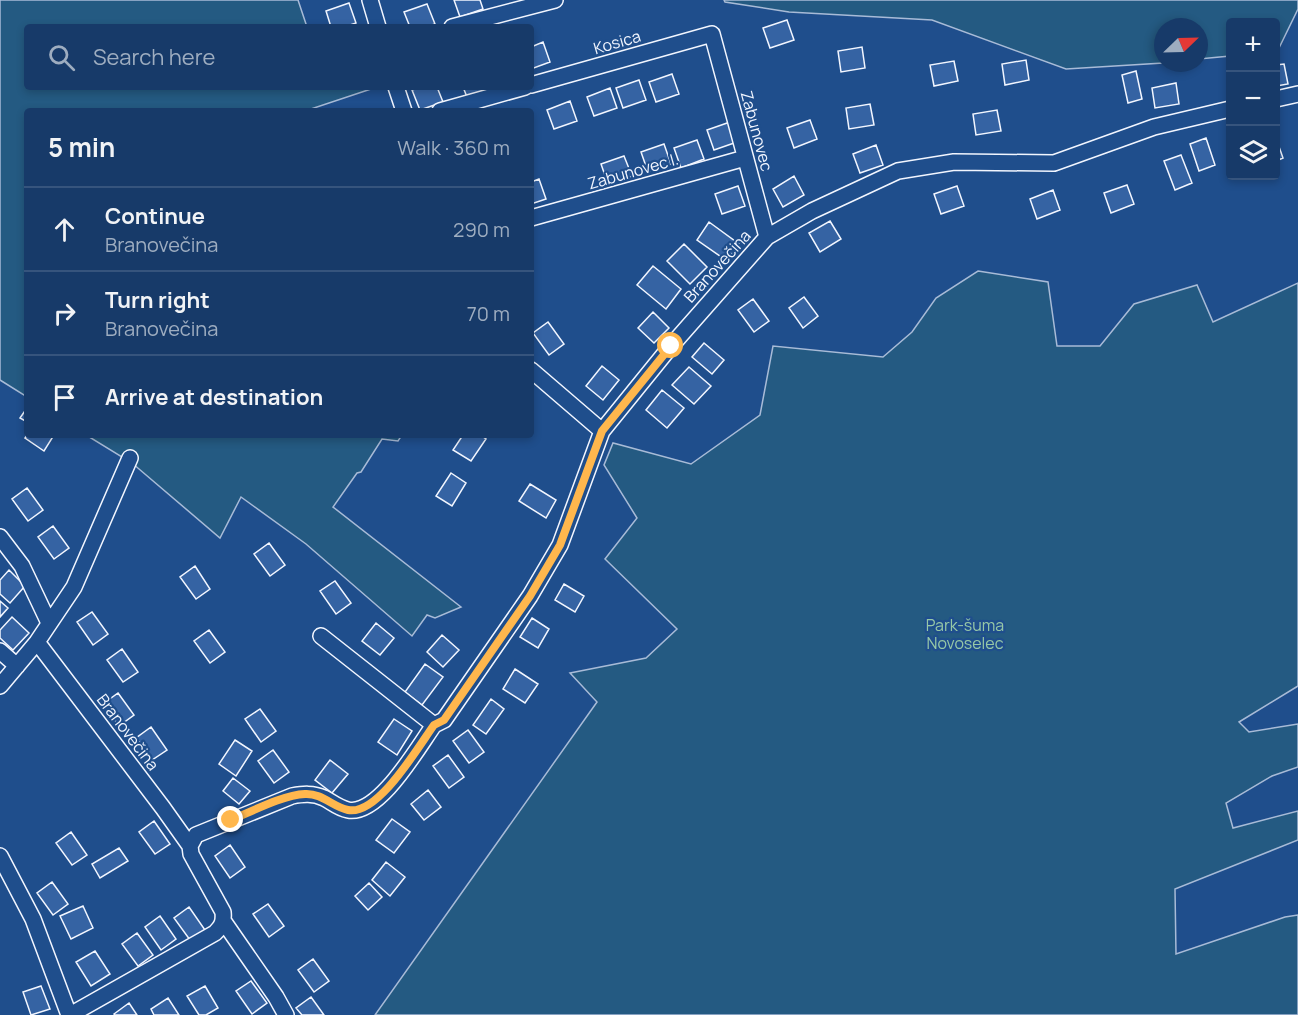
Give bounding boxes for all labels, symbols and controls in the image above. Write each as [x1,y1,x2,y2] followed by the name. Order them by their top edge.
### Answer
[1154,18,1208,72] north arrow
[1226,18,1280,180] map controls
[1226,18,1280,72] button: +
[24,24,534,90] search box
[591,25,643,59] street label: Kosica
[45,41,78,74] icon: search
[93,42,215,72] text: Search here
[1226,72,1280,126] button: −
[736,88,778,174] street label: Zabunovec
[1226,126,1280,180] button: layers
[48,129,115,165] text: 5 min
[397,134,510,161] text: Walk · 360 m
[585,148,681,194] street label: Zabunovec I.
[105,201,205,231] text: Continue
[48,213,81,246] icon: ahead
[453,216,510,243] text: 290 m
[678,225,756,307] street label: Branovečina
[105,231,218,258] text: Branovečina
[105,285,210,315] text: Turn right
[48,297,81,330] icon: right
[467,300,510,327] text: 70 m
[105,315,218,342] text: Branovečina
[657,332,683,358] route start
[48,381,81,414] icon: arrive
[105,382,323,412] text: Arrive at destination
[926,614,1004,654] park label: Park-šuma Novoselec
[92,689,164,775] street label: Branovečina
[217,806,243,832] route end

